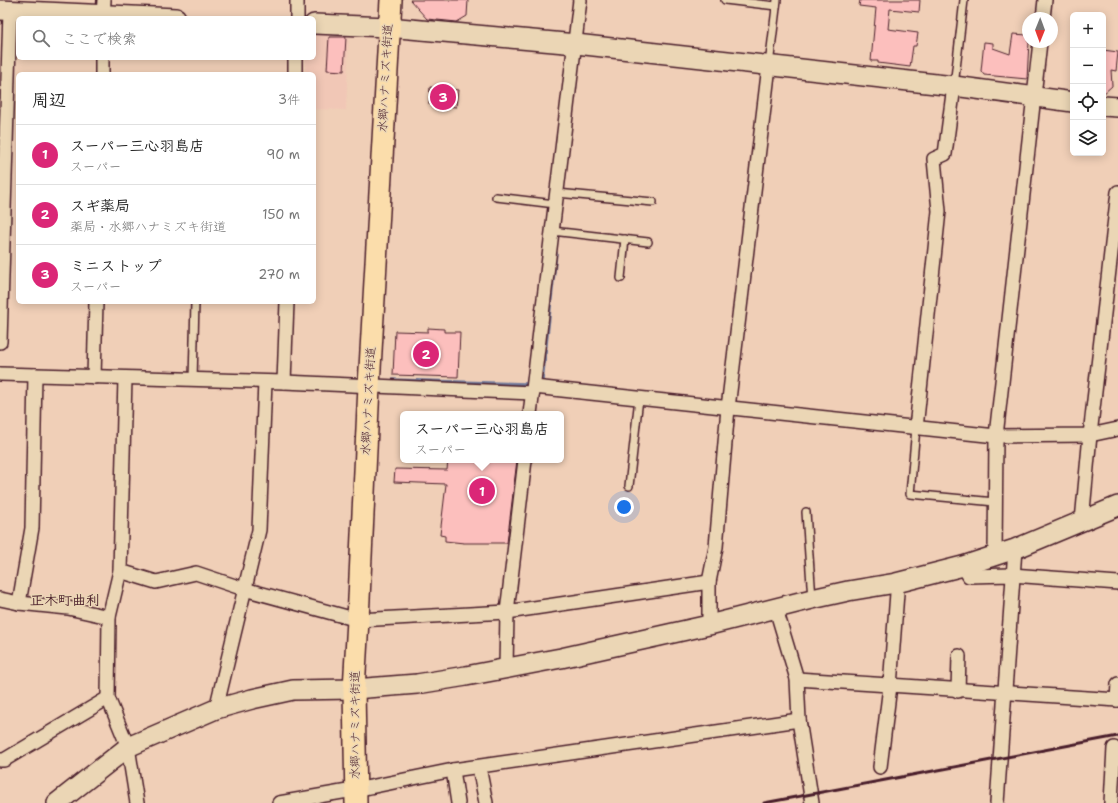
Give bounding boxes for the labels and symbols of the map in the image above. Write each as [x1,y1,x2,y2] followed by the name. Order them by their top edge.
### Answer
[1022,12,1058,48] north arrow
[374,23,396,133] street label: 水郷ハナミズキ街道
[430,82,456,112] pin: 3
[413,339,439,369] pin: 2
[357,346,379,456] street label: 水郷ハナミズキ街道
[469,476,495,506] pin: 1
[614,497,634,517] your location
[30,591,100,609] district label: 正木町曲利
[347,671,363,779] street label: 水郷ハナミズキ街道

